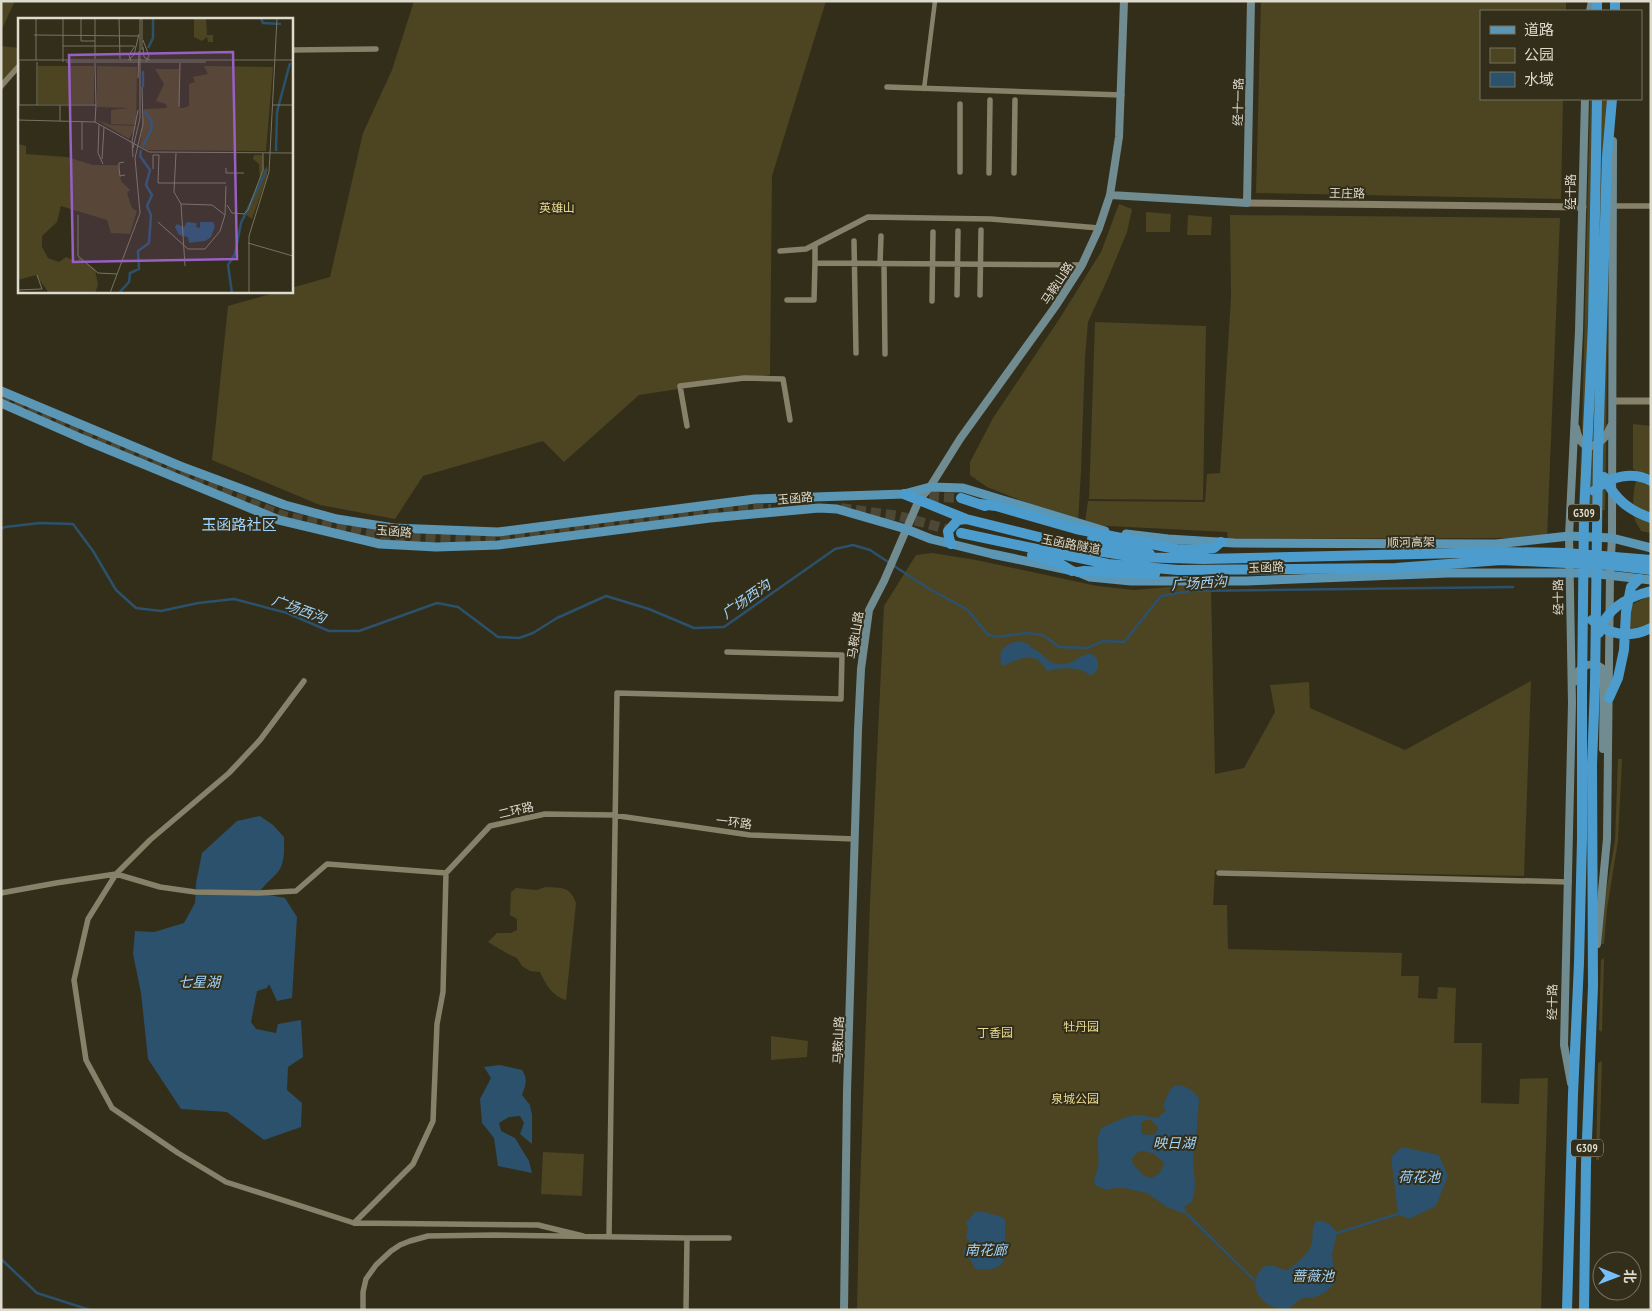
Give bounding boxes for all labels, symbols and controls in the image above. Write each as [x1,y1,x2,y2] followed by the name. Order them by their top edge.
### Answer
[1480,10,1642,100] legend
[18,18,292,292] inset map
[1524,20,1554,39] text: 道路
[1524,45,1554,64] text: 公园
[1524,70,1554,89] text: 水域
[1230,78,1246,126] street label: 经十一路
[1563,174,1578,210] street label: 经十路
[1329,185,1365,201] street label: 王庄路
[539,200,575,215] park label: 英雄山
[1038,259,1076,307] street label: 马鞍山路
[776,489,814,507] street label: 玉函路
[1568,504,1600,522] road number: G309
[201,515,277,534] district label: 玉函路社区
[375,522,413,540] street label: 玉函路
[1040,531,1102,557] street label: 玉函路隧道
[1387,534,1435,550] street label: 顺河高架
[1248,559,1284,575] street label: 玉函路
[1170,572,1230,594] water label: 广场西沟
[718,574,776,622] water label: 广场西沟
[1550,579,1566,615] street label: 经十路
[270,591,330,628] water label: 广场西沟
[844,610,866,660] street label: 马鞍山路
[497,799,535,821] street label: 二环路
[715,812,753,832] street label: 一环路
[178,973,222,991] water label: 七星湖
[1544,984,1560,1020] street label: 经十路
[830,1016,846,1064] street label: 马鞍山路
[1063,1019,1099,1034] park label: 牡丹园
[977,1025,1013,1040] park label: 丁香园
[1051,1091,1099,1106] park label: 泉城公园
[1153,1134,1197,1152] water label: 映日湖
[1571,1140,1603,1156] road number: G309
[1398,1168,1442,1186] water label: 荷花池
[965,1241,1009,1259] water label: 南花廊
[1592,1251,1642,1301] north arrow
[1292,1267,1336,1285] water label: 蔷薇池
[1621,1269,1639,1283] text: 北

